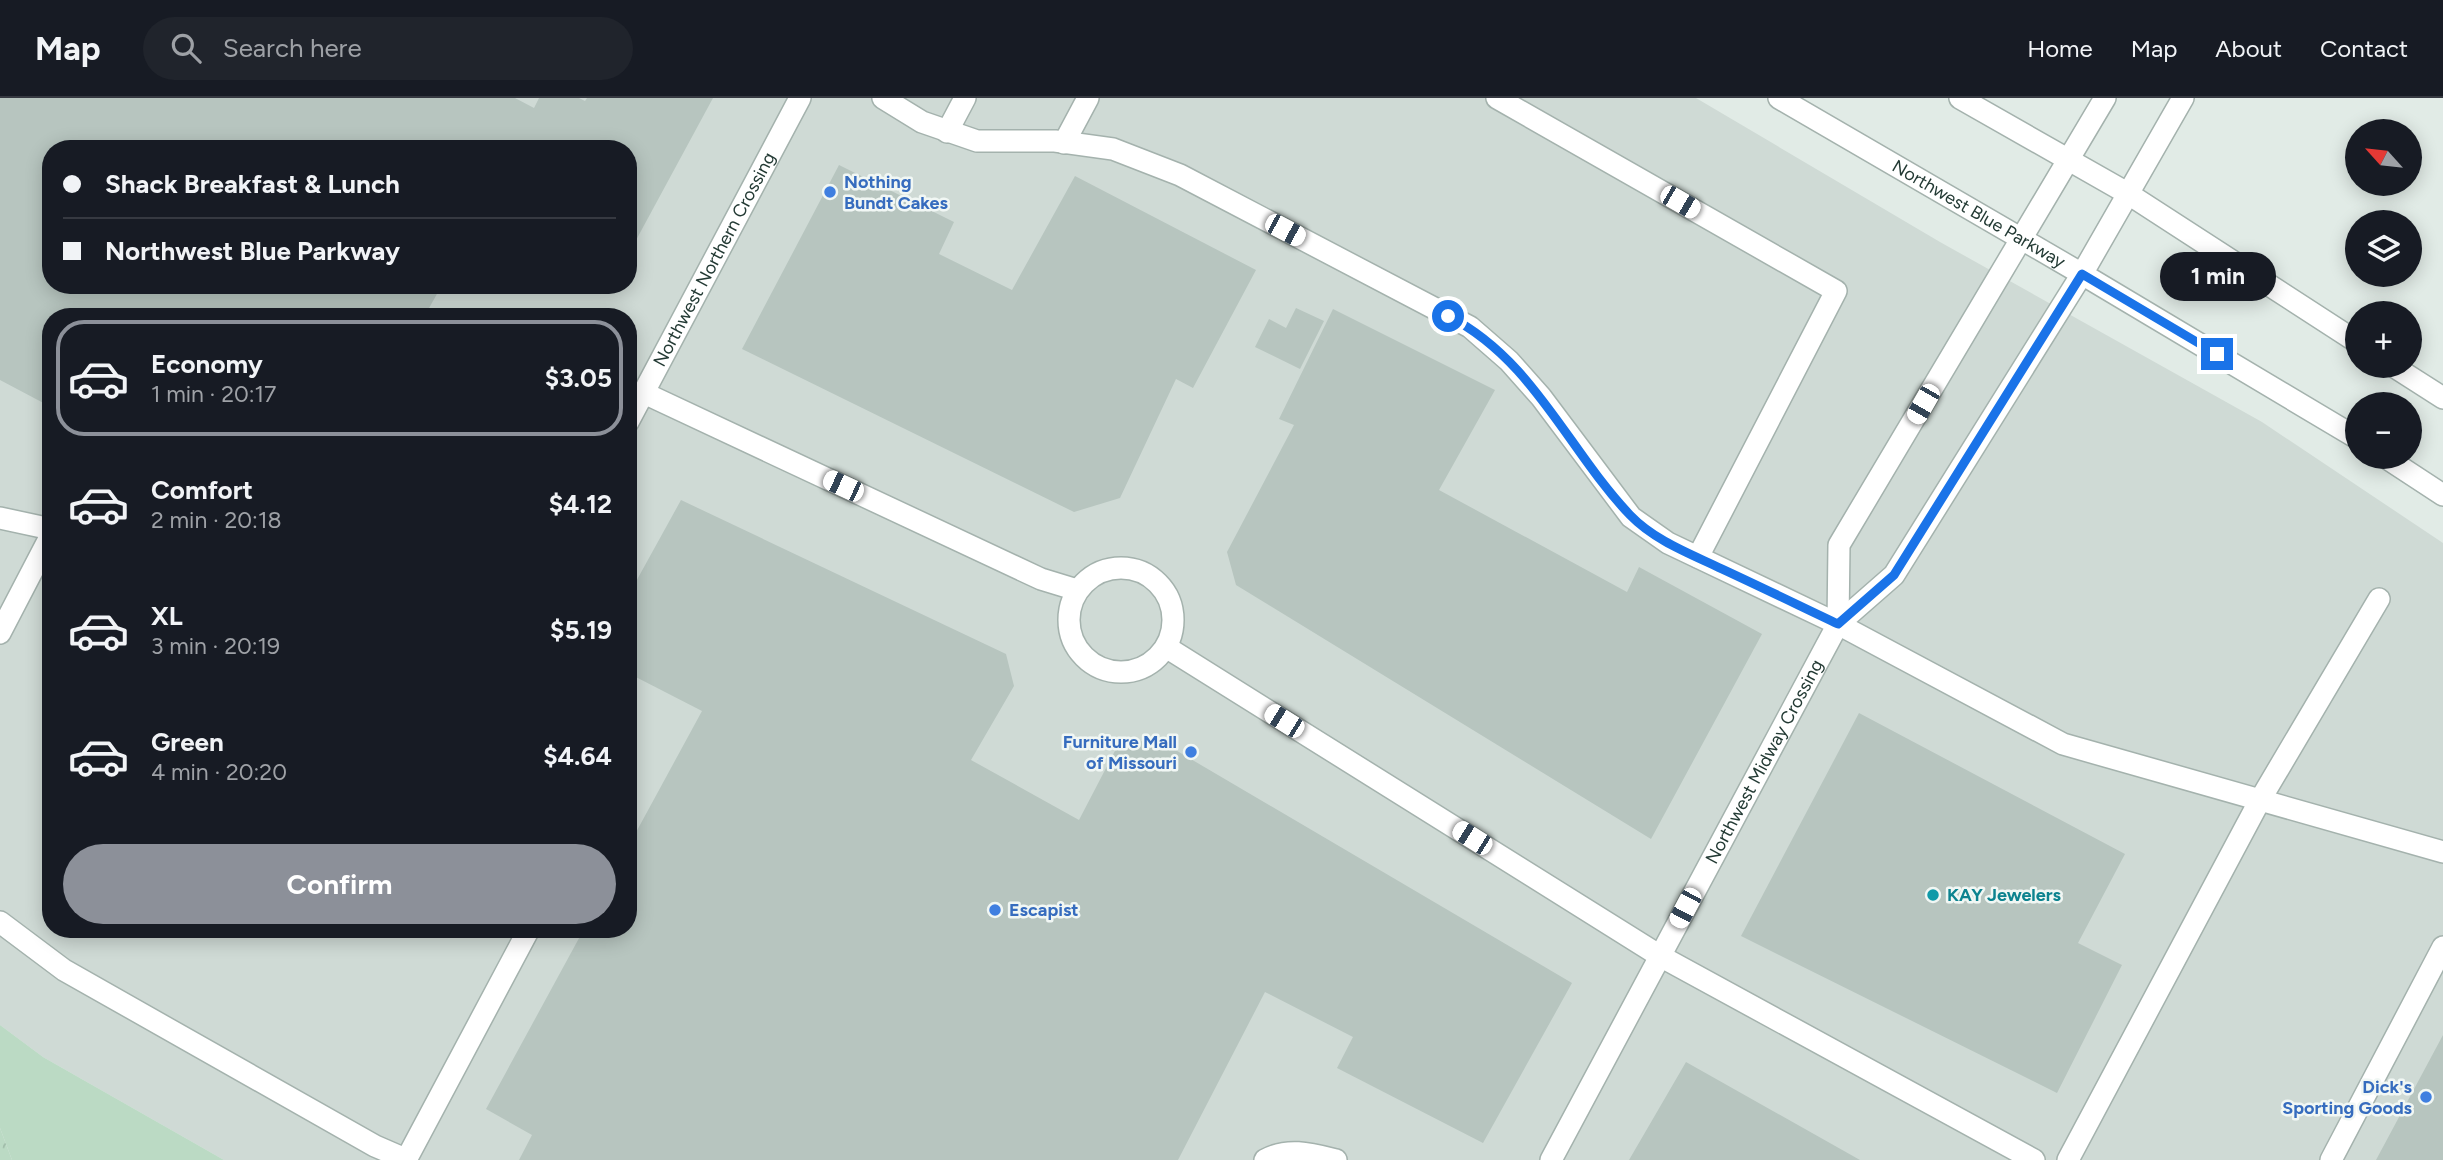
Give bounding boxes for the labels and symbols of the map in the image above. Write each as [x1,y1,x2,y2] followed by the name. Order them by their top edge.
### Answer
[2345,119,2422,196] north arrow
[648,149,780,370] street label: Northwest Northern Crossing
[1888,155,2070,273] street label: Northwest Blue Parkway
[844,171,949,214] place label: Nothing Bundt Cakes
[1657,182,1704,222] car
[822,184,838,200] marker: Nothing Bundt Cakes
[1262,211,1309,249] car
[2159,252,2275,302] callout: 1 min
[1432,300,1464,332] route start
[2201,338,2233,370] route end
[1904,381,1943,427] car
[820,468,867,504] car
[1701,656,1828,867] street label: Northwest Midway Crossing
[1261,701,1308,741] car
[1063,731,1177,774] place label: Furniture Mall of Missouri
[1183,744,1199,760] marker: Furniture Mall of Missouri
[1449,818,1496,858] car
[1947,884,2062,906] place label: KAY Jewelers
[1666,885,1705,931] car
[1925,887,1941,903] marker: KAY Jewelers
[1009,899,1079,921] place label: Escapist
[987,902,1003,918] marker: Escapist
[2282,1076,2413,1119] place label: Dick's Sporting Goods
[2418,1089,2434,1105] marker: Dick's Sporting Goods

